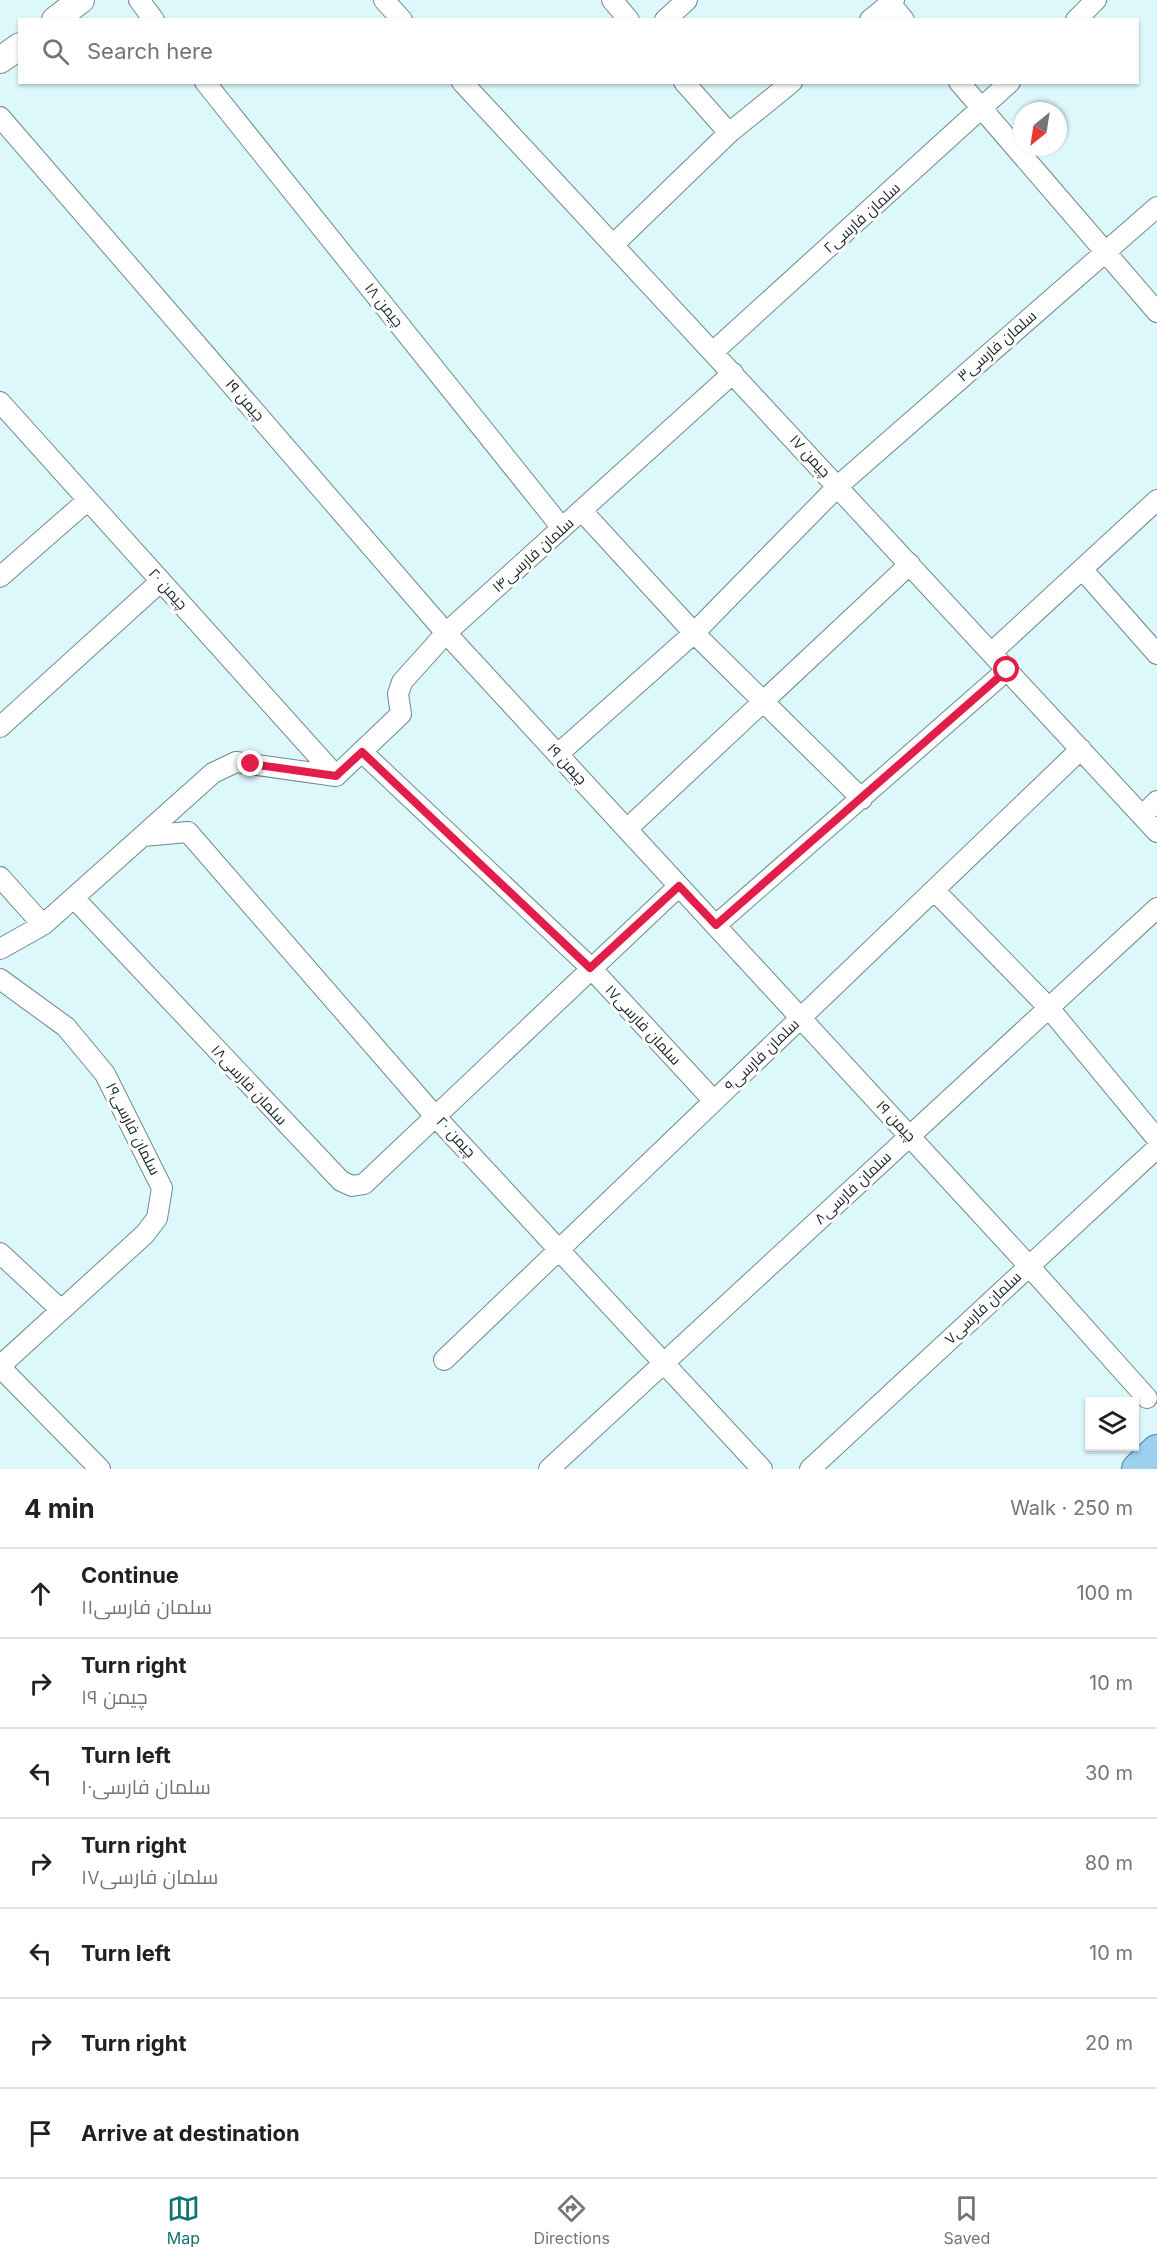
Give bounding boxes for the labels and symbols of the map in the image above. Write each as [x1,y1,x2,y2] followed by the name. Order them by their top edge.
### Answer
[1013,102,1067,156] north arrow
[819,178,905,258] street label: سلمان فارسی۲
[360,279,408,331] street label: چیمن ۱۸
[953,306,1041,386] street label: سلمان فارسی۳
[221,375,269,425] street label: چیمن ۱۹
[785,430,835,482] street label: چیمن ۱۷
[488,513,578,597] street label: سلمان فارسی۱۴
[144,564,192,614] street label: چیمن ۲۰
[993,656,1019,682] route start
[543,739,591,789] street label: چیمن ۱۹
[237,750,263,776] route end
[601,981,685,1069] street label: سلمان فارسی۱۷
[720,1014,804,1096] street label: سلمان فارسی۹
[207,1041,291,1129] street label: سلمان فارسی۱۸
[101,1079,165,1179] street label: سلمان فارسی۱۹
[872,1096,920,1146] street label: چیمن ۱۹
[432,1112,480,1162] street label: چیمن ۲۰
[810,1147,896,1229] street label: سلمان فارسی۸
[940,1267,1026,1349] street label: سلمان فارسی۷

